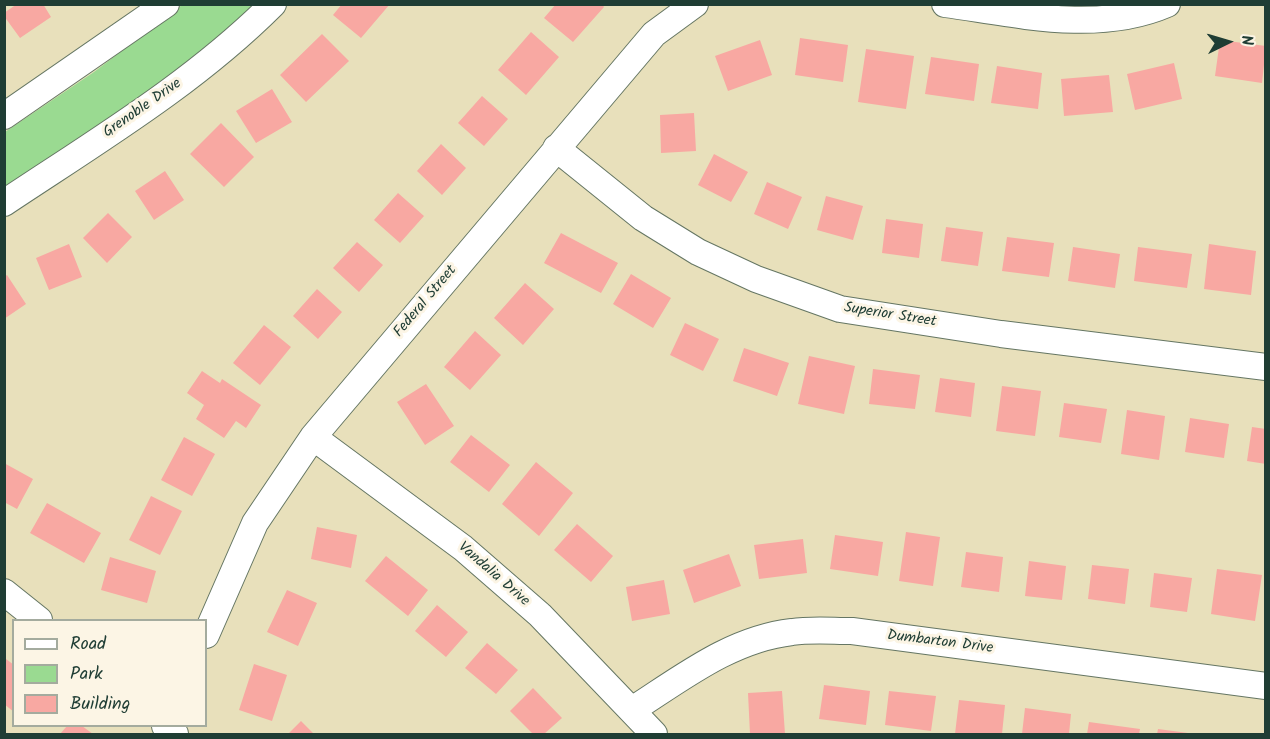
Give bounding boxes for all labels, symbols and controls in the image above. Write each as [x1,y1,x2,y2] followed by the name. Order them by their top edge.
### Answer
[1198,12,1258,72] north arrow
[1234,34,1259,47] text: N
[100,75,186,143] street label: Grenoble Drive
[391,262,461,342] street label: Federal Street
[842,300,938,332] street label: Superior Street
[453,539,533,611] street label: Vandalia Drive
[12,619,207,727] legend
[886,628,994,658] street label: Dumbarton Drive
[70,630,106,659] text: Road
[70,660,103,689] text: Park
[70,690,130,719] text: Building

